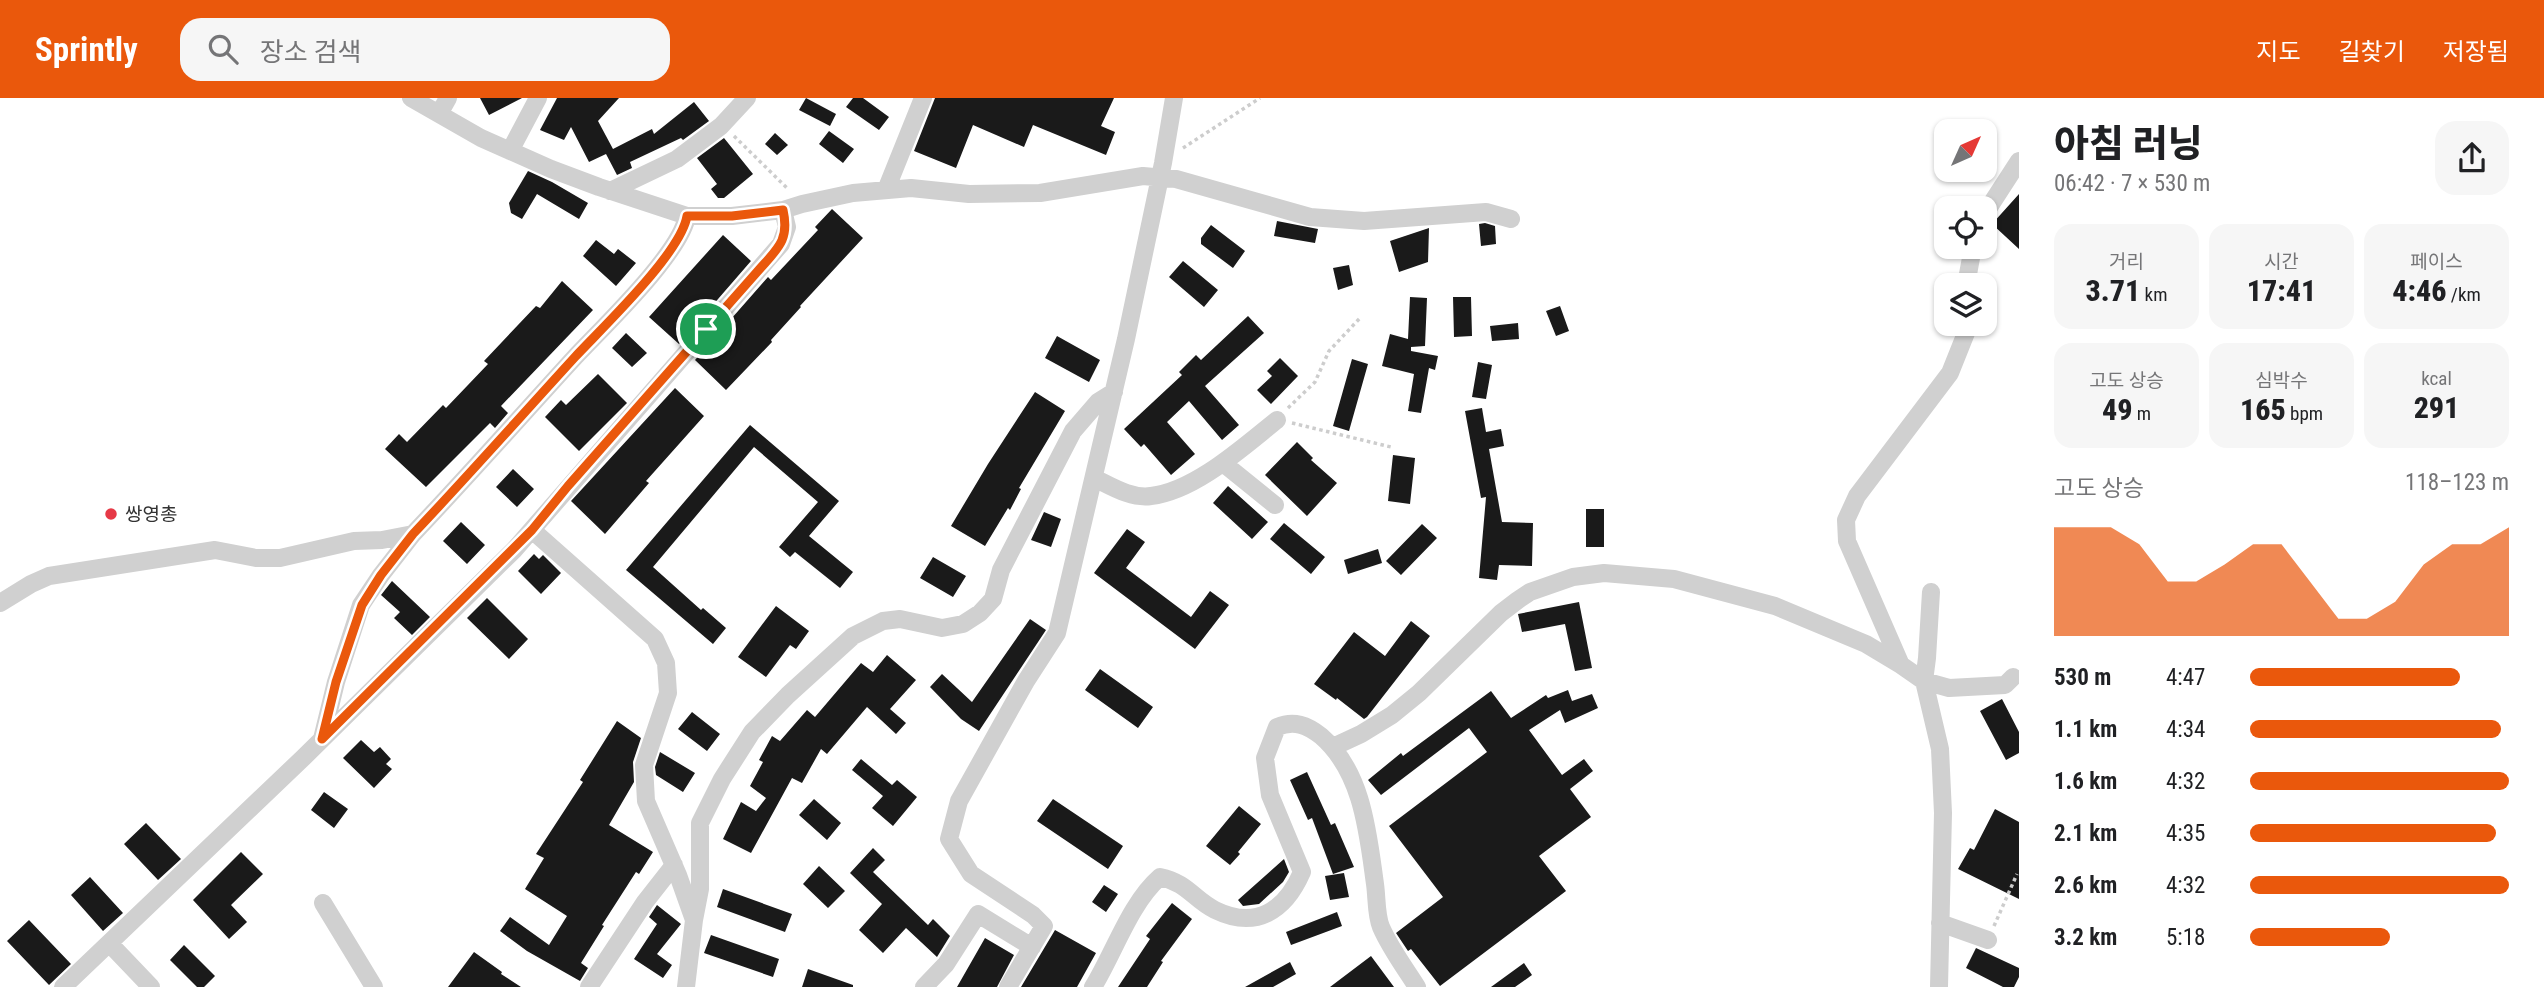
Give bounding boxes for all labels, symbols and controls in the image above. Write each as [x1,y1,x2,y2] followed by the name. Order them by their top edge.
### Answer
[180,18,670,81] search box
[35,30,138,69] text: Sprintly
[204,30,242,68] icon: search
[260,37,361,67] text: 장소 검색
[2256,38,2301,66] text: 지도
[2339,38,2405,66] text: 길찾기
[2443,38,2509,66] text: 저장됨
[1934,119,1997,182] north arrow
[1934,119,1997,336] map controls
[2435,121,2509,195] button: share
[2054,122,2203,166] text: 아침 러닝
[2054,170,2210,197] text: 06:42 · 7 × 530 m
[1934,196,1997,259] button: locate
[2109,250,2144,273] text: 거리
[2264,250,2299,273] text: 시간
[2410,250,2463,273] text: 페이스
[1934,273,1997,336] button: layers
[2086,273,2140,308] text: 3.71
[2247,273,2316,308] text: 17:41
[2392,273,2446,308] text: 4:46
[2140,283,2167,306] text: km
[2446,283,2481,306] text: /km
[676,299,736,359] pin
[687,310,725,348] icon: arrive
[2421,367,2452,390] text: kcal
[2089,369,2164,392] text: 고도 상승
[2255,369,2308,392] text: 심박수
[2414,390,2459,425] text: 291
[2102,392,2132,427] text: 49
[2240,392,2286,427] text: 165
[2132,402,2151,425] text: m
[2286,402,2323,425] text: bpm
[2405,469,2509,496] text: 118–123 m
[2054,475,2144,502] text: 고도 상승
[125,503,177,526] place label: 쌍영총
[103,506,119,522] marker: 쌍영총
[2054,664,2111,691] text: 530 m
[2166,664,2205,691] text: 4:47
[2054,716,2117,743] text: 1.1 km
[2166,716,2205,743] text: 4:34
[2054,768,2117,795] text: 1.6 km
[2166,768,2205,795] text: 4:32
[2054,820,2117,847] text: 2.1 km
[2166,820,2205,847] text: 4:35
[2054,872,2117,899] text: 2.6 km
[2166,872,2205,899] text: 4:32
[2054,924,2117,951] text: 3.2 km
[2166,924,2205,951] text: 5:18

